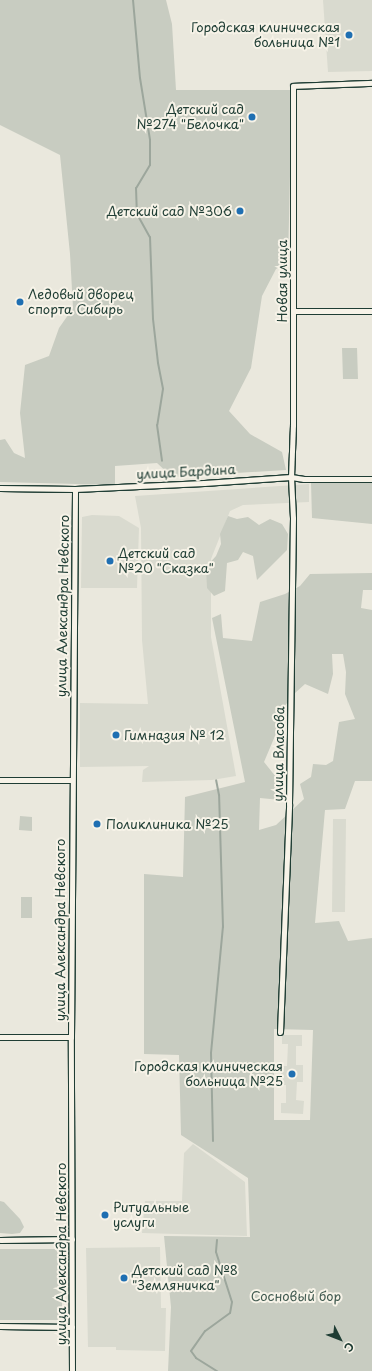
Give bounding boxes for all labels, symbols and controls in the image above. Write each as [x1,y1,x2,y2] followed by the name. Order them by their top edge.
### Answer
[190,20,340,51] place label: Городская клиническая больница №1
[343,29,355,41] marker: Городская клиническая больница №1
[136,102,244,133] place label: Детский сад №274 "Белочка"
[247,112,257,122] marker: Детский сад №274 "Белочка"
[106,203,232,219] place label: Детский сад №306
[235,206,245,216] marker: Детский сад №306
[274,239,290,323] street label: Новая улица
[28,287,134,318] place label: Ледовый дворец спорта Сибирь
[15,297,25,307] marker: Ледовый дворец спорта Сибирь
[136,462,236,482] street label: улица Бардина
[54,514,72,698] street label: улица Александра Невского
[118,546,214,577] place label: Детский сад №20 "Сказка"
[105,556,115,566] marker: Детский сад №20 "Сказка"
[270,706,288,802] street label: улица Власова
[124,727,225,743] place label: Гимназия № 12
[111,730,121,740] marker: Гимназия № 12
[106,816,229,832] place label: Поликлиника №25
[91,818,103,830] marker: Поликлиника №25
[52,838,68,1022] street label: улица Александра Невского
[133,1059,283,1090] place label: Городская клиническая больница №25
[286,1068,298,1080] marker: Городская клиническая больница №25
[53,1162,69,1346] street label: улица Александра Невского
[113,1200,189,1231] place label: Ритуальные услуги
[100,1210,110,1220] marker: Ритуальные услуги
[132,1263,239,1294] place label: Детский сад №8 "Земляничка"
[119,1273,129,1283] marker: Детский сад №8 "Земляничка"
[251,1288,341,1304] park label: Сосновый бор
[320,1319,360,1359] north arrow
[340,1339,358,1356] text: С

